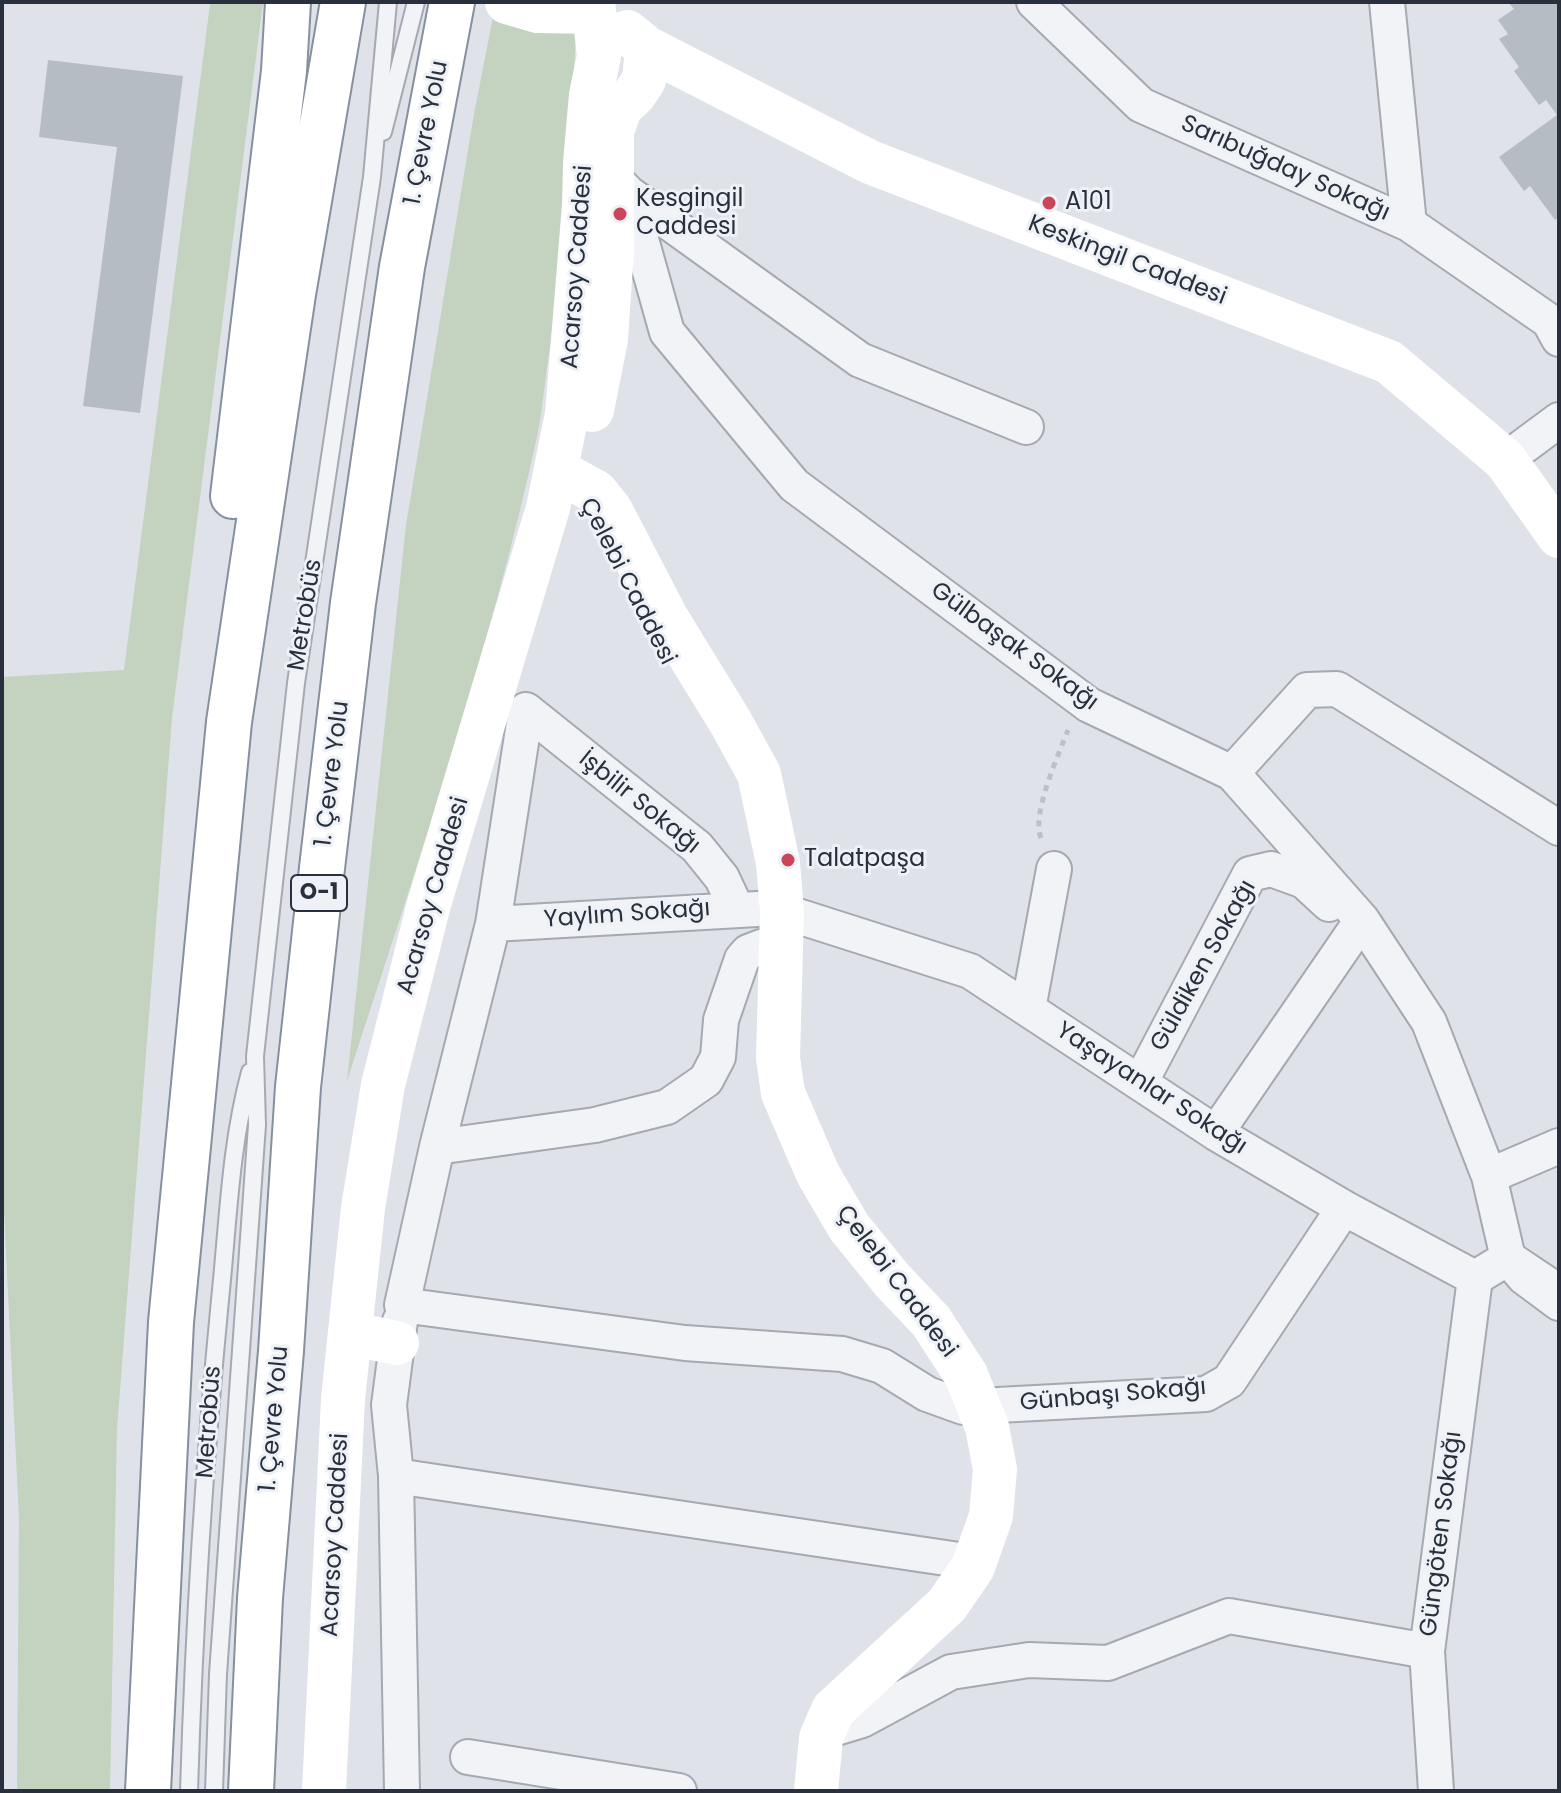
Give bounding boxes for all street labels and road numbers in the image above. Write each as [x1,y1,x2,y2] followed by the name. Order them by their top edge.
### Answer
[399,58,455,208] street label: 1. Çevre Yolu
[1176,110,1394,228] street label: Sarıbuğday Sokağı
[557,164,599,370] street label: Acarsoy Caddesi
[1024,210,1230,312] street label: Keskingil Caddesi
[573,494,681,670] street label: Çelebi Caddesi
[283,557,329,673] street label: Metrobüs
[925,577,1103,717] street label: Gülbaşak Sokağı
[310,699,356,849] street label: 1. Çevre Yolu
[572,745,706,861] street label: İşbilir Sokağı
[392,794,476,998] street label: Acarsoy Caddesi
[291,875,347,911] road number: O-1
[1145,875,1263,1057] street label: Güldiken Sokağı
[543,895,711,935] street label: Yaylım Sokağı
[1050,1017,1252,1161] street label: Yaşayanlar Sokağı
[829,1200,963,1364] street label: Çelebi Caddesi
[254,1345,296,1493] street label: 1. Çevre Yolu
[192,1365,228,1479] street label: Metrobüs
[1019,1374,1207,1418] street label: Günbaşı Sokağı
[1415,1430,1469,1638] street label: Güngöten Sokağı
[316,1432,356,1638] street label: Acarsoy Caddesi

